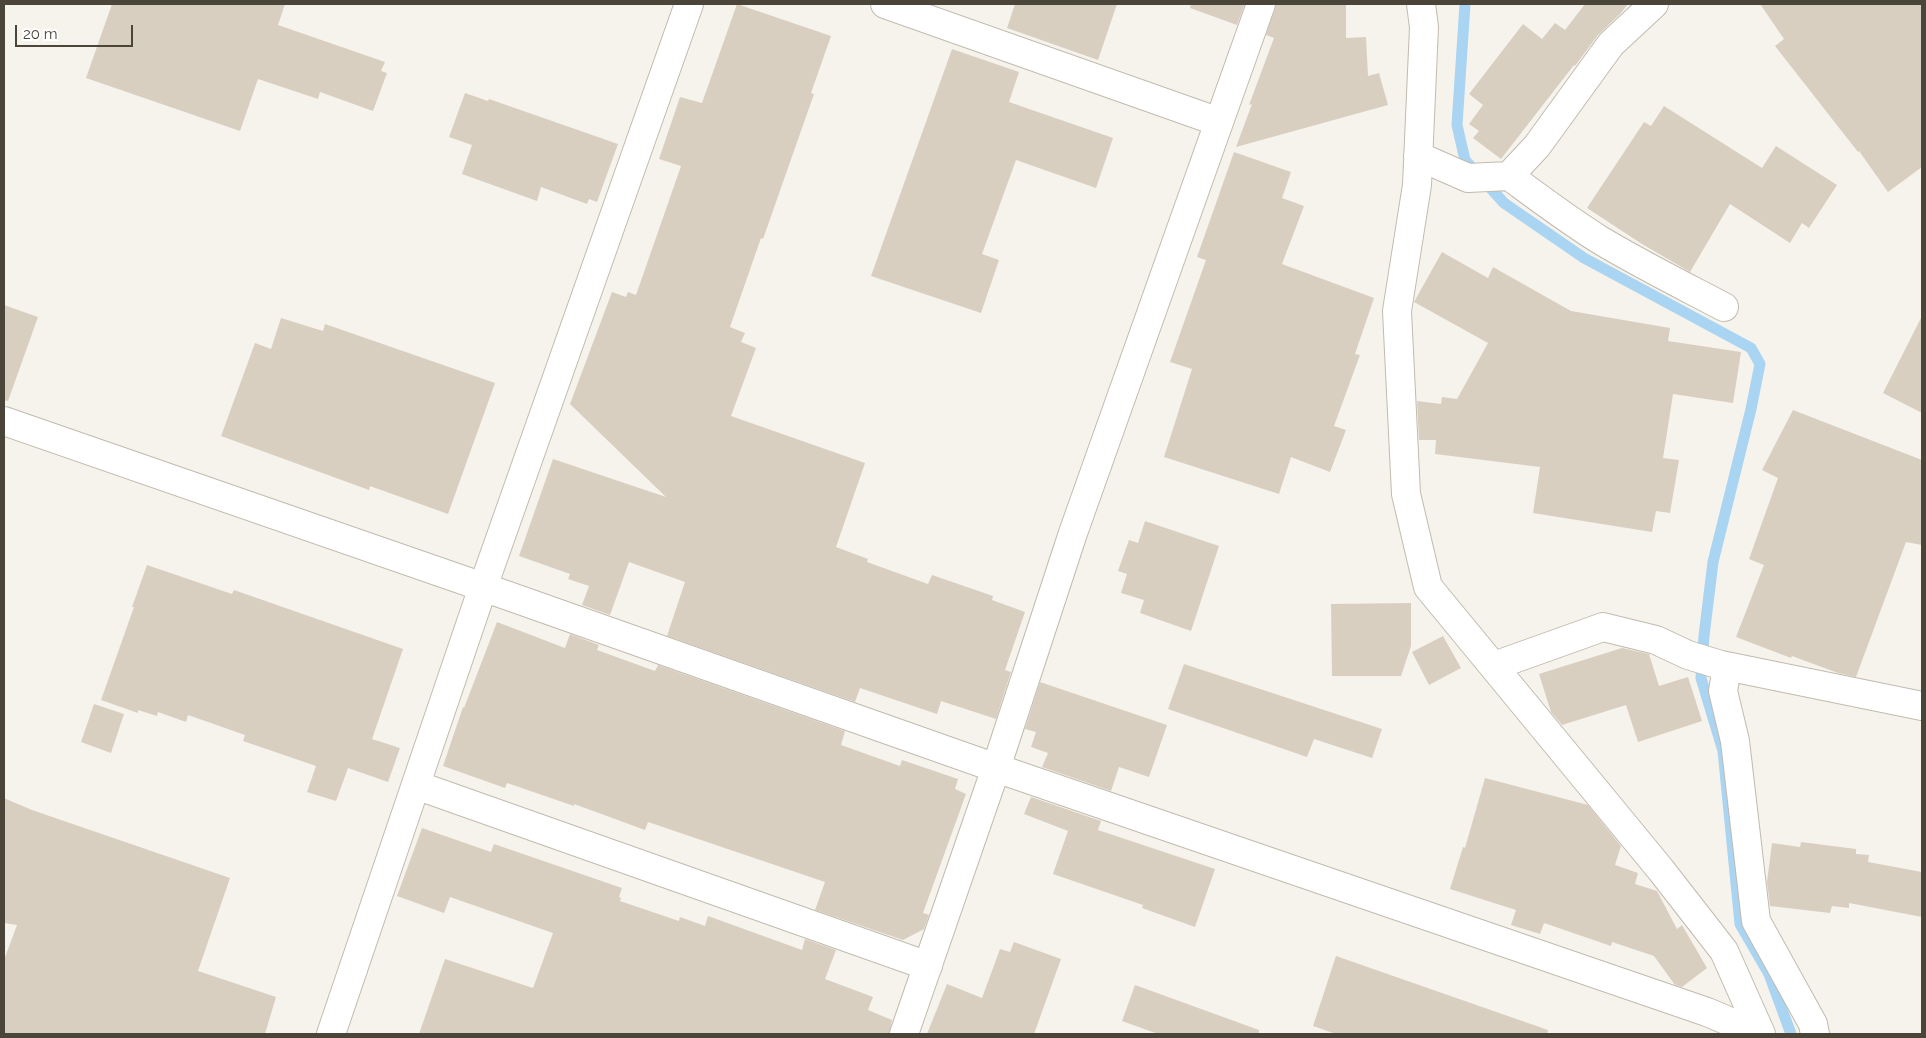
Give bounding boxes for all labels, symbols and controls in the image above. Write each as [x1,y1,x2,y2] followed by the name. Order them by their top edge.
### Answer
[18,15,135,47] scale bar
[23,25,58,43] text: 20 m

